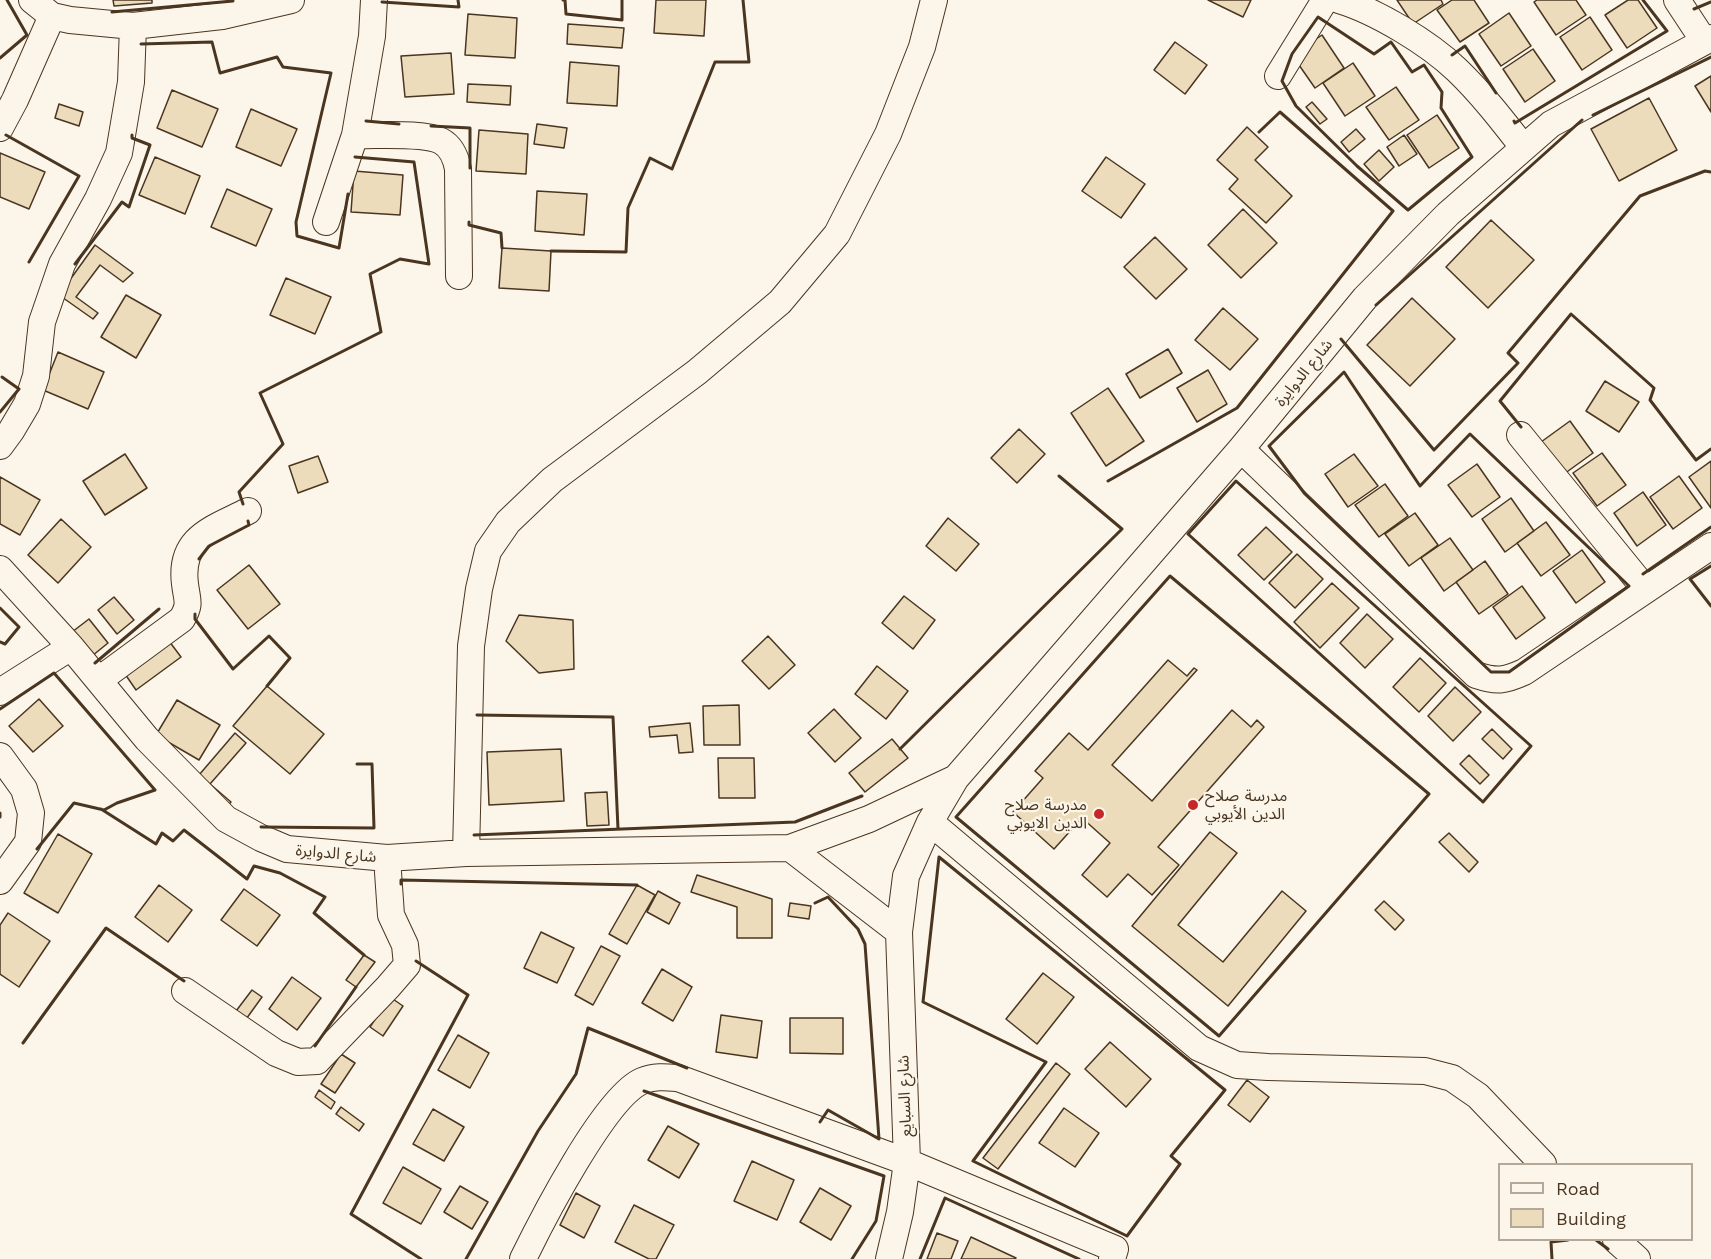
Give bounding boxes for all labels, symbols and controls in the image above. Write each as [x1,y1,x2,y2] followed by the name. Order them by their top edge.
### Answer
[1271,335,1337,411] street label: شارع الدوايرة
[1205,786,1287,824] place label: مدرسة صلاح الدين الأيوبي
[1005,795,1087,833] place label: مدرسة صلاح الدين الايوبي
[1186,798,1200,812] marker: مدرسة صلاح الدين الأيوبي
[1092,807,1106,821] marker: مدرسة صلاح الدين الايوبي
[295,841,377,867] street label: شارع الدوايرة
[894,1055,916,1137] street label: شارع السبايع
[1498,1163,1693,1241] legend
[1556,1178,1600,1199] text: Road
[1556,1208,1626,1229] text: Building

